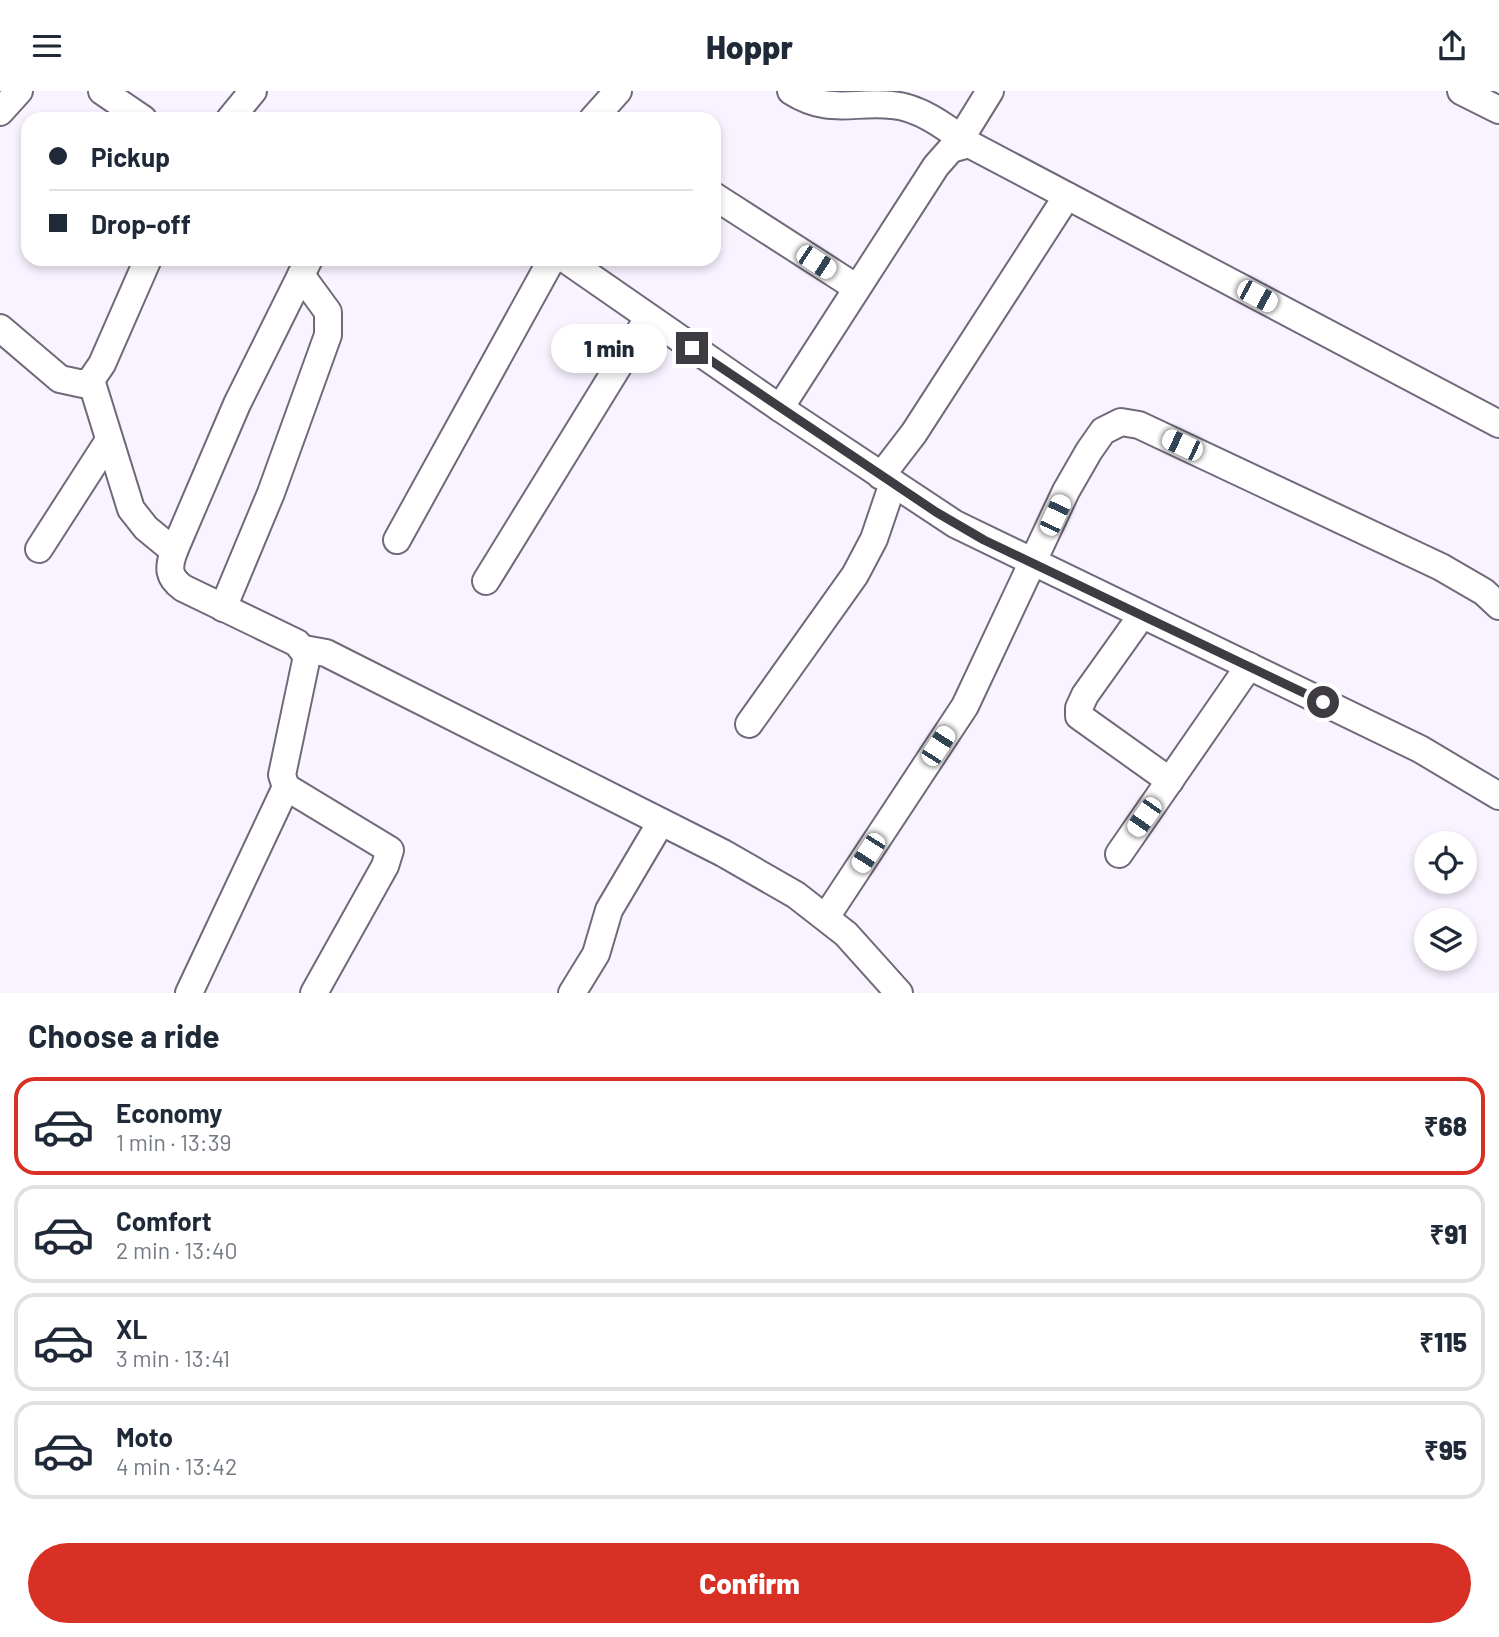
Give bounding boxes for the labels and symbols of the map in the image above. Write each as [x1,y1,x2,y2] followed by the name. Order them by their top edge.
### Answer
[793,242,840,282] car
[1234,277,1281,315] car
[552,323,668,373] callout: 1 min
[676,332,708,364] route end
[1159,427,1206,463] car
[1037,492,1074,538] car
[1307,686,1339,718] route start
[918,723,959,769] car
[1124,794,1165,840] car
[848,830,889,876] car

